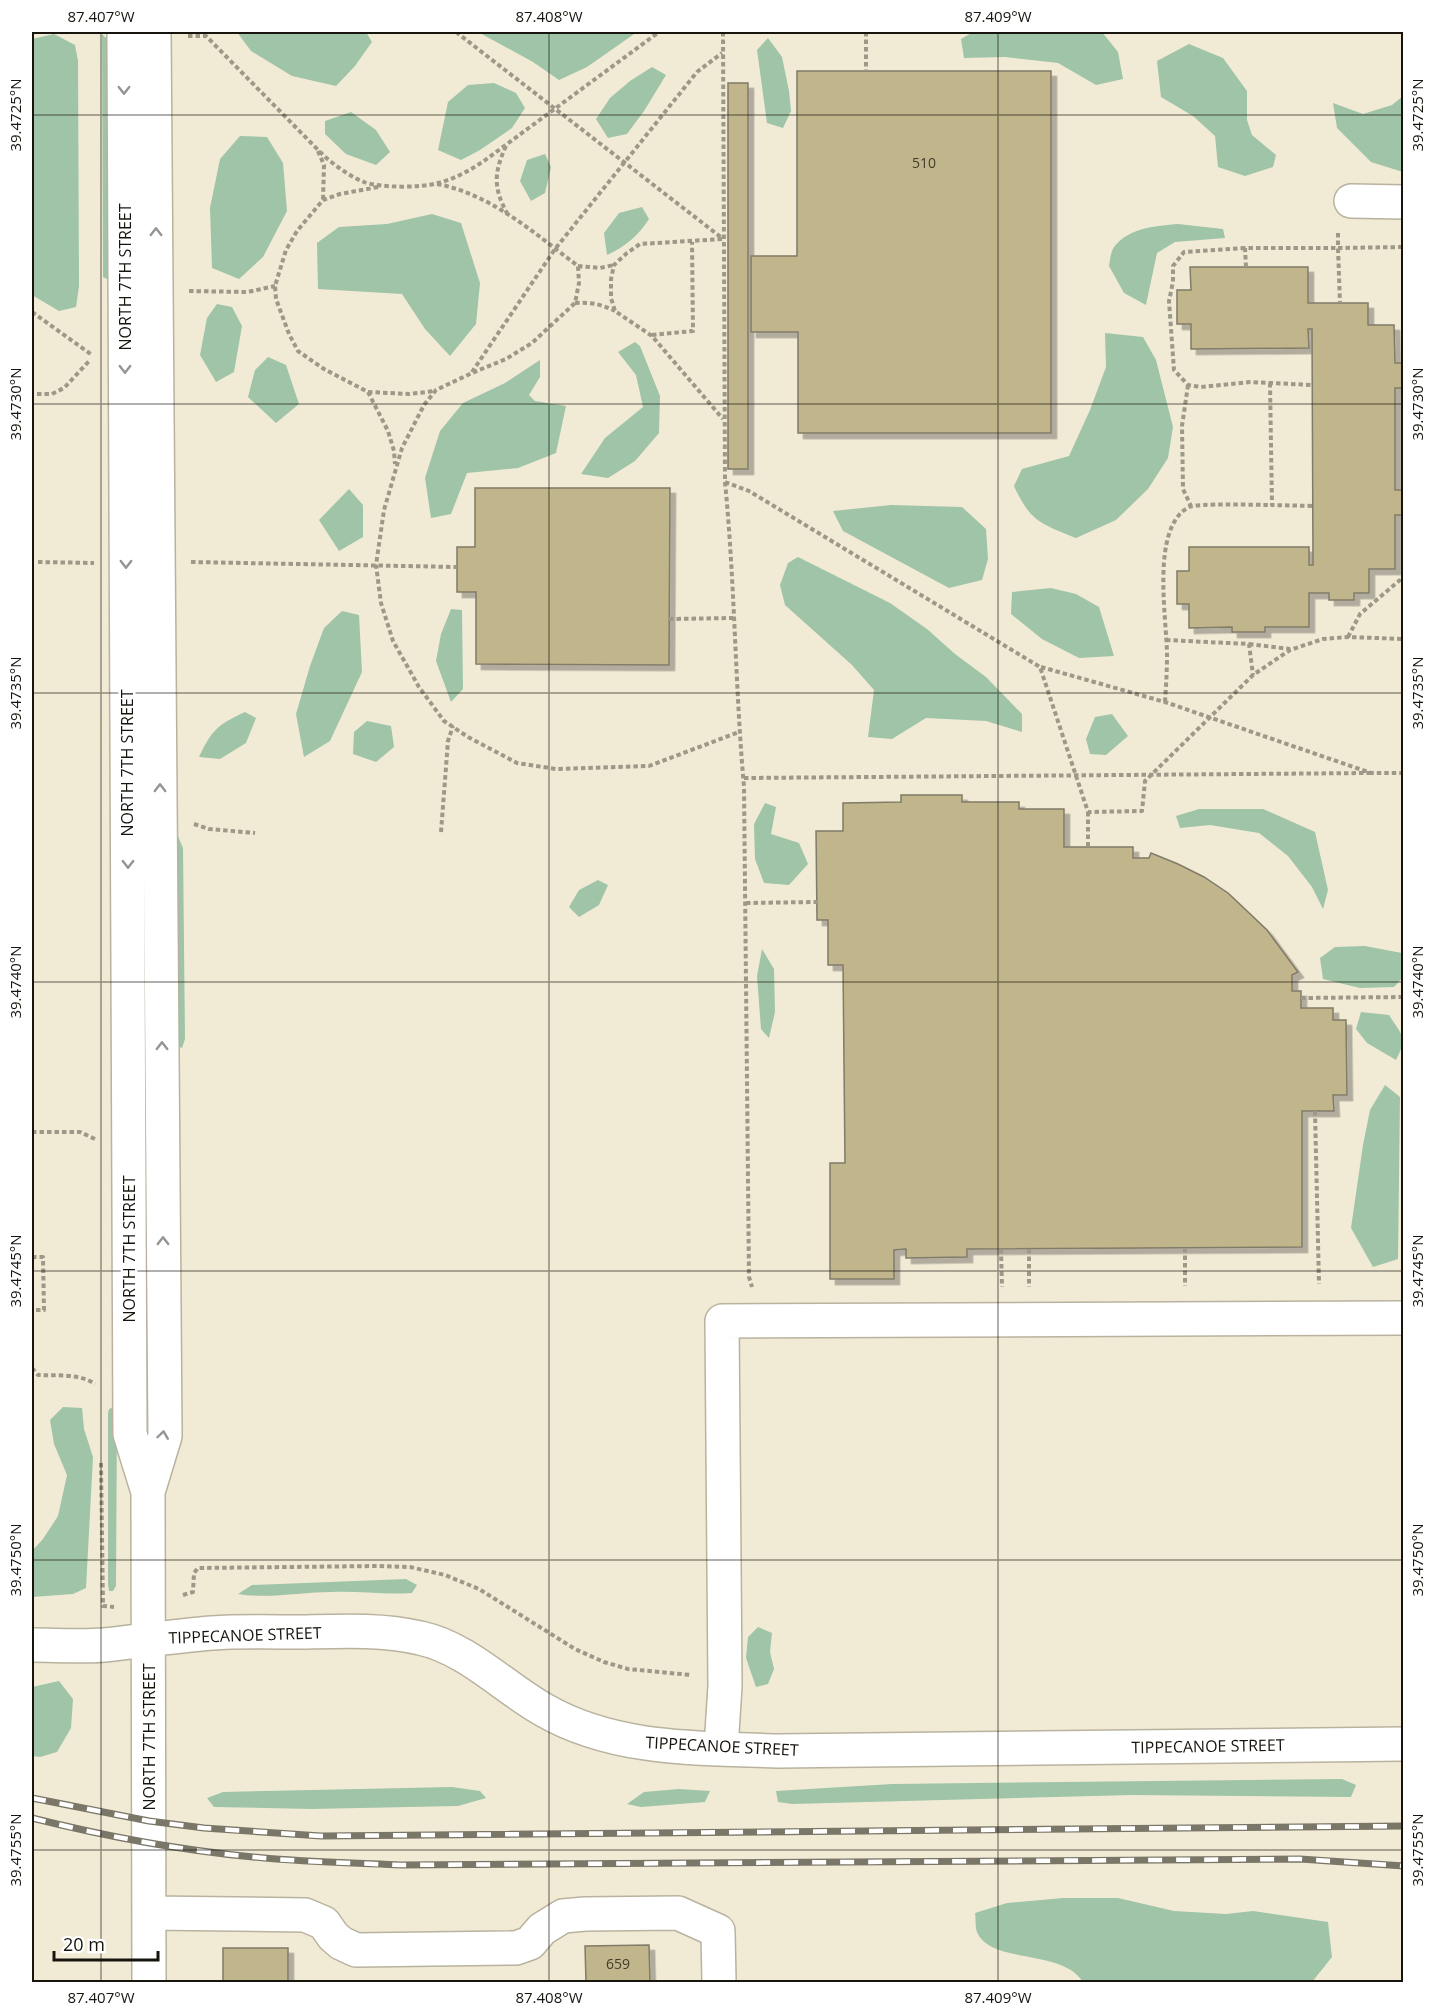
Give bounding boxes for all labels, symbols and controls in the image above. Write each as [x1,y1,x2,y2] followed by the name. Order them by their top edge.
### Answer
[67,6,135,26] text: 87.407°W
[515,6,583,26] text: 87.408°W
[964,6,1032,26] text: 87.409°W
[5,78,25,152] text: 39.4725°N
[1407,78,1427,152] text: 39.4725°N
[118,85,130,94] one-way arrow
[912,153,936,172] house number: 510
[114,203,136,351] street label: NORTH 7TH STREET
[150,227,162,236] one-way arrow
[119,364,131,373] one-way arrow
[5,367,25,441] text: 39.4730°N
[1407,367,1427,441] text: 39.4730°N
[120,559,132,568] one-way arrow
[5,656,25,730] text: 39.4735°N
[1407,656,1427,730] text: 39.4735°N
[116,689,138,837] street label: NORTH 7TH STREET
[154,783,166,792] one-way arrow
[122,859,134,868] one-way arrow
[5,945,25,1019] text: 39.4740°N
[1407,945,1427,1019] text: 39.4740°N
[156,1041,168,1050] one-way arrow
[118,1175,140,1323] street label: NORTH 7TH STREET
[5,1234,25,1308] text: 39.4745°N
[1407,1234,1427,1308] text: 39.4745°N
[157,1236,169,1245] one-way arrow
[157,1431,169,1440] one-way arrow
[5,1523,25,1597] text: 39.4750°N
[1407,1523,1427,1597] text: 39.4750°N
[168,1621,322,1649] street label: TIPPECANOE STREET
[138,1663,160,1811] street label: NORTH 7TH STREET
[645,1731,799,1761] street label: TIPPECANOE STREET
[1131,1734,1285,1758] street label: TIPPECANOE STREET
[5,1813,25,1887] text: 39.4755°N
[1407,1813,1427,1887] text: 39.4755°N
[54,1924,158,1962] scale bar
[63,1932,105,1956] text: 20 m
[606,1954,630,1973] house number: 659
[67,1987,135,2007] text: 87.407°W
[515,1987,583,2007] text: 87.408°W
[964,1987,1032,2007] text: 87.409°W

